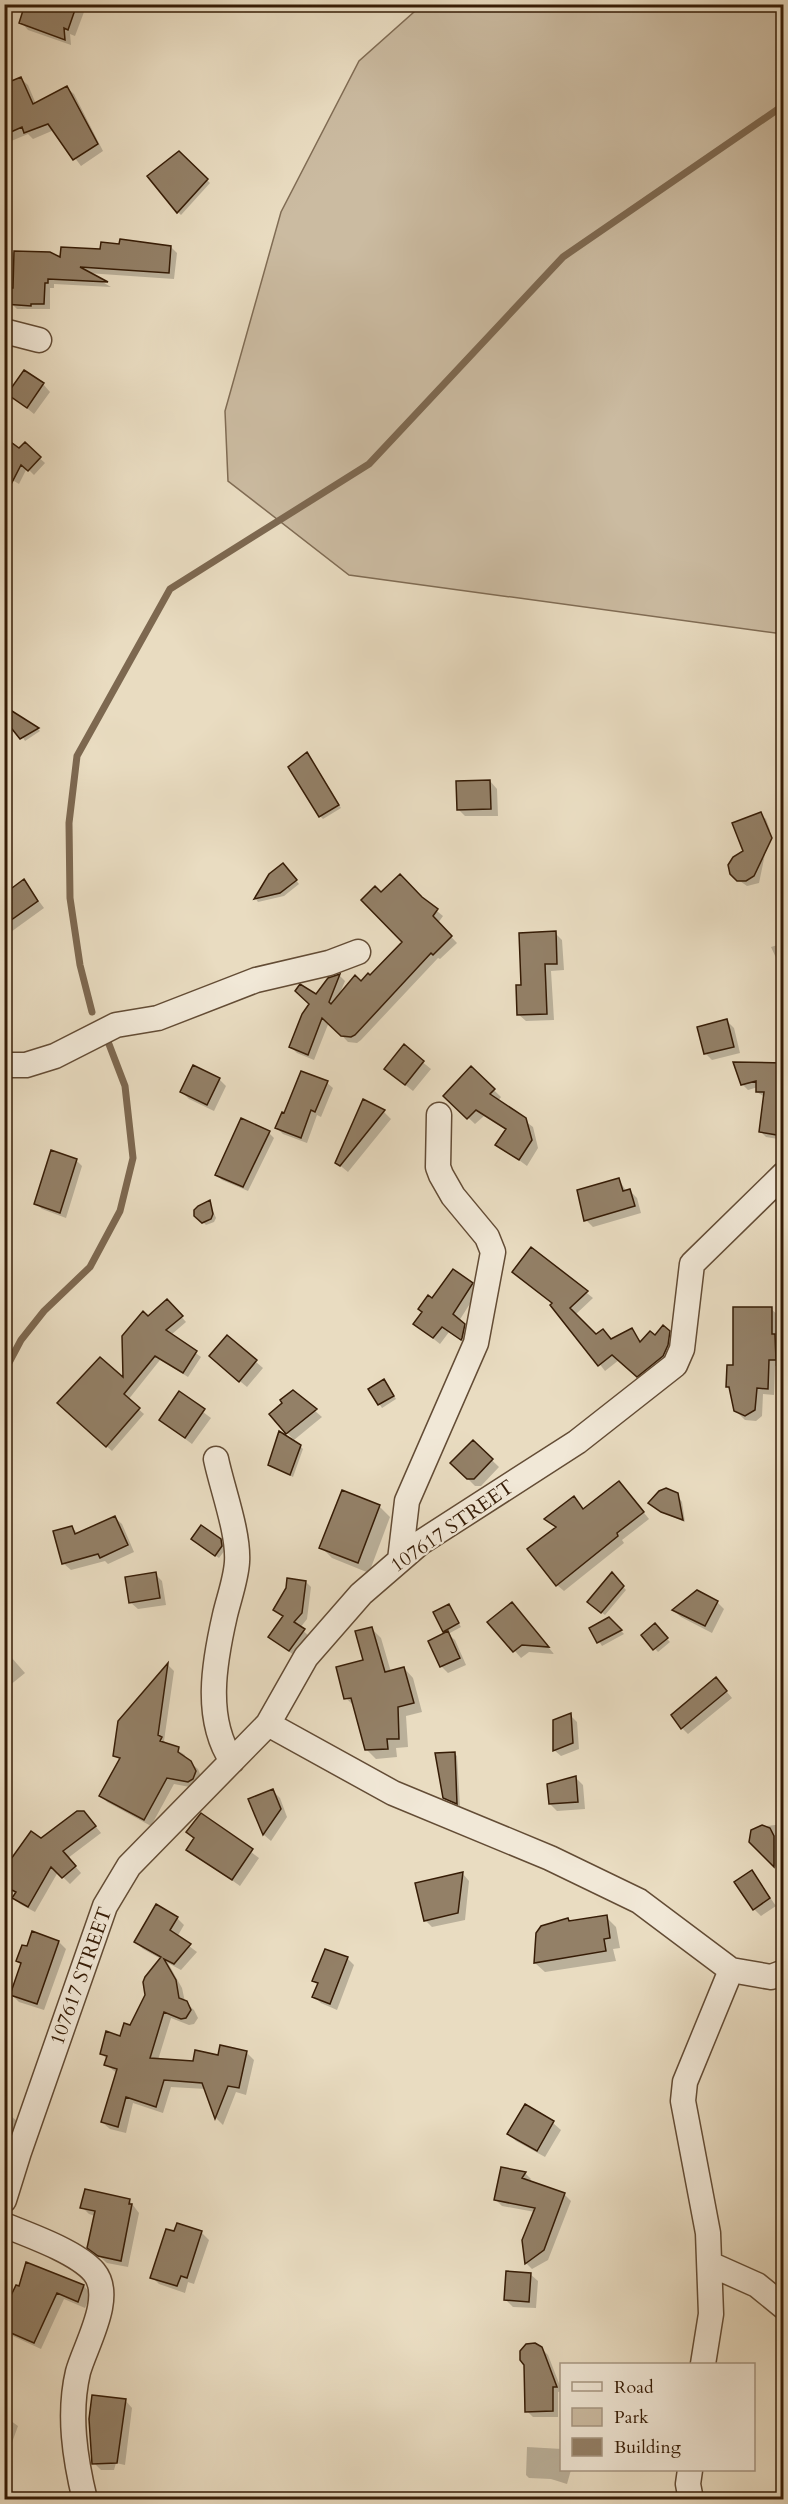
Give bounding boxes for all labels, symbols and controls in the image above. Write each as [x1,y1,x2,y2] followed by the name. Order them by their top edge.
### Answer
[385,1473,519,1579] street label: 107617 STREET
[44,1903,119,2049] street label: 107617 STREET
[560,2363,755,2471] legend
[614,2375,654,2400] text: Road
[614,2405,649,2430] text: Park
[614,2435,682,2460] text: Building

